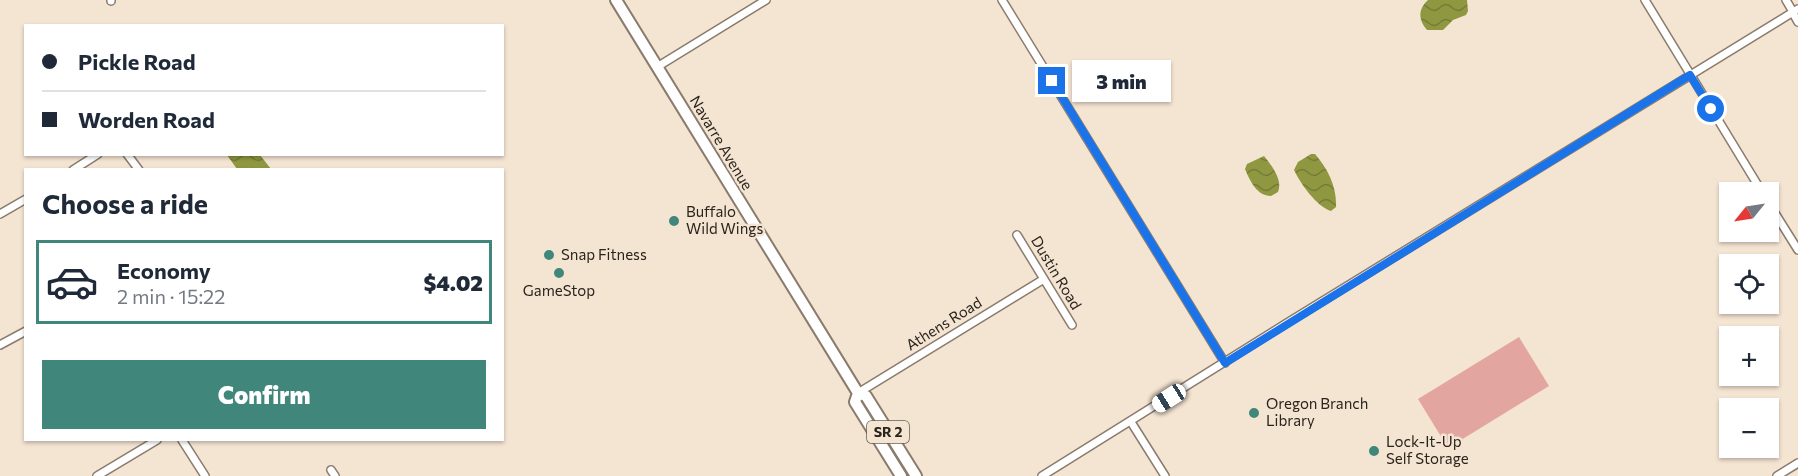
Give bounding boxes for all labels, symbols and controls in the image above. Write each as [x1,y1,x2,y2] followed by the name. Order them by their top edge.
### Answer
[78,48,196,75] text: Pickle Road
[1073,60,1172,102] callout: 3 min
[1038,67,1065,94] route end
[1096,69,1147,93] text: 3 min
[687,92,757,193] street label: Navarre Avenue
[1697,95,1724,122] route start
[78,106,215,133] text: Worden Road
[1719,182,1779,242] north arrow
[1719,182,1779,458] map controls
[42,187,208,220] text: Choose a ride
[686,202,763,237] place label: Buffalo Wild Wings
[667,214,681,228] marker: Buffalo Wild Wings
[1028,232,1086,313] street label: Dustin Road
[561,245,647,263] place label: Snap Fitness
[542,248,556,262] marker: Snap Fitness
[1719,254,1779,314] button: locate
[45,255,99,309] icon: car
[117,257,211,284] text: Economy
[552,266,566,280] marker: GameStop
[423,269,483,296] text: $4.02
[523,281,595,299] place label: GameStop
[117,284,225,308] text: 2 min · 15:22
[902,293,985,354] street label: Athens Road
[1719,326,1779,386] button: +
[42,360,486,429] button: Confirm
[1149,381,1189,415] car
[1266,394,1368,429] place label: Oregon Branch Library
[1719,398,1779,458] button: −
[1247,406,1261,420] marker: Oregon Branch Library
[867,421,909,443] road number: SR 2
[1386,432,1469,467] place label: Lock-It-Up Self Storage
[1367,444,1381,458] marker: Lock-It-Up Self Storage

